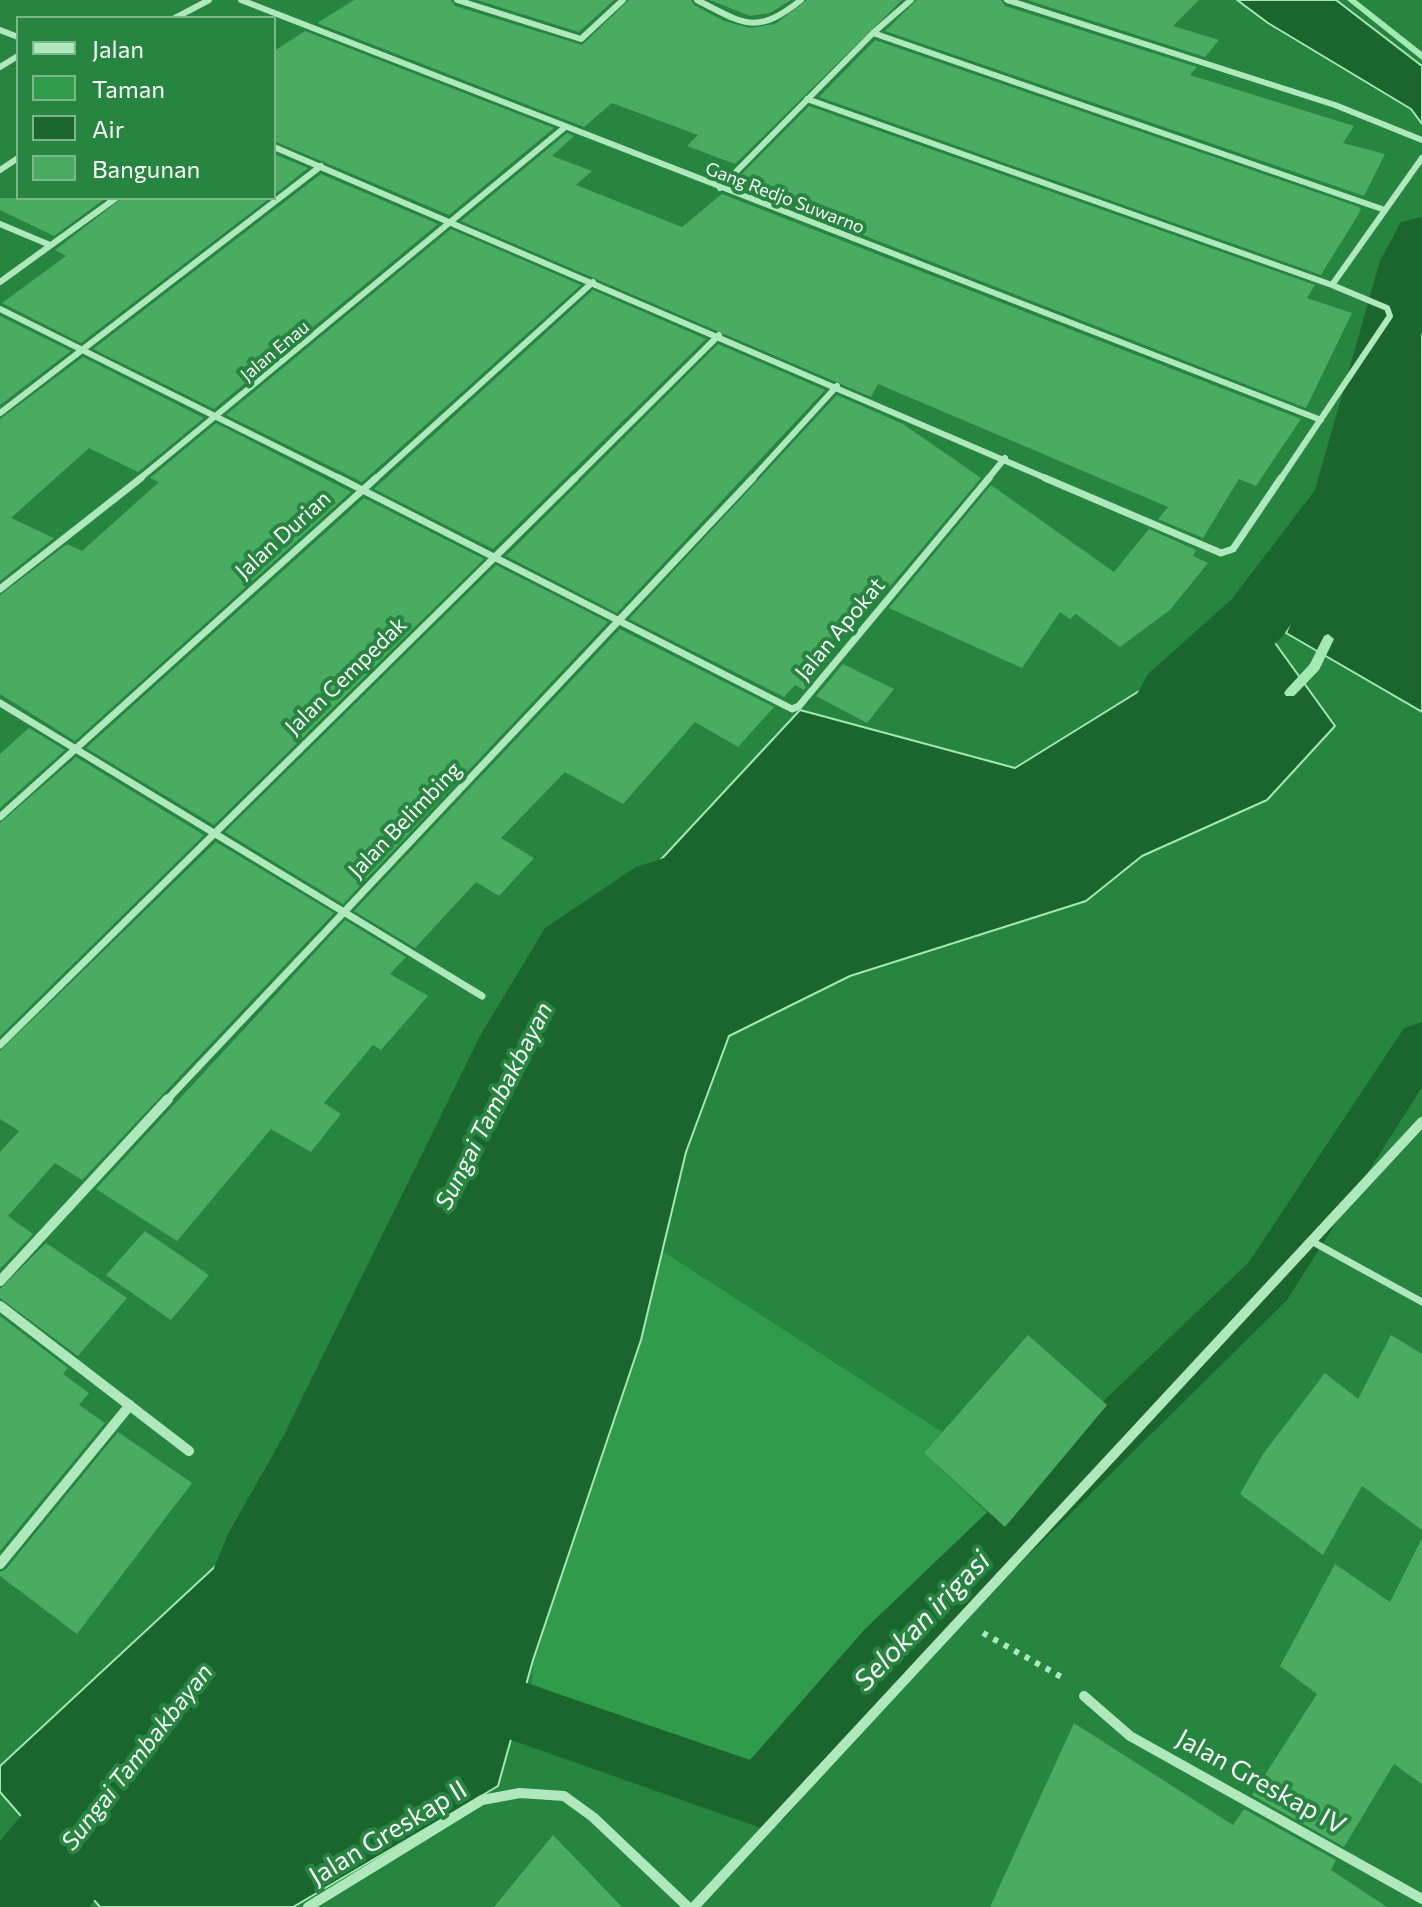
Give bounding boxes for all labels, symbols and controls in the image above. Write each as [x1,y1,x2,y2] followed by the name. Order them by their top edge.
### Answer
[16,16,276,200] legend
[92,34,144,63] text: Jalan
[92,74,165,103] text: Taman
[92,114,124,143] text: Air
[92,154,200,183] text: Bangunan
[702,158,868,238] street label: Gang Redjo Suwarno
[236,316,314,386] street label: Jalan Enau
[230,485,336,585] street label: Jalan Durian
[790,572,890,686] street label: Jalan Apokat
[280,611,412,741] street label: Jalan Cempedak
[343,756,467,884] street label: Jalan Belimbing
[429,998,559,1214] water label: Sungai Tambakbayan
[847,1544,997,1698] water label: Selokan irigasi
[55,1658,219,1856] water label: Sungai Tambakbayan
[1171,1723,1351,1841] street label: Jalan Greskap IV
[304,1774,472,1892] street label: Jalan Greskap II

